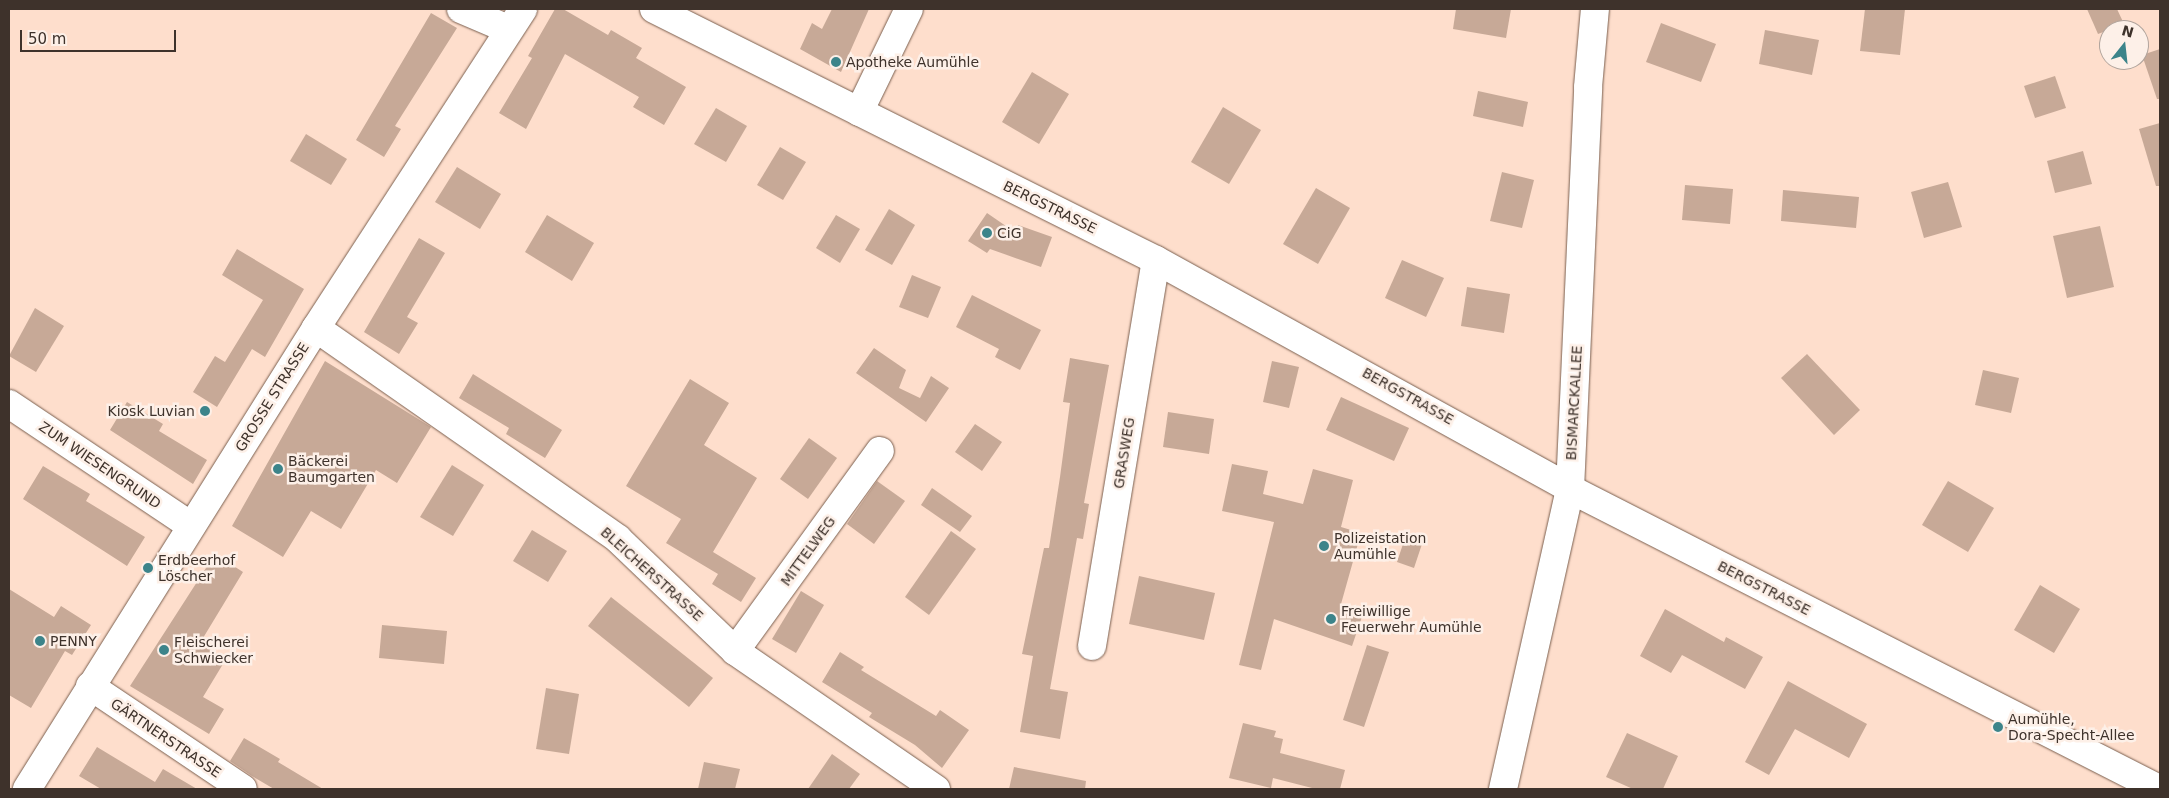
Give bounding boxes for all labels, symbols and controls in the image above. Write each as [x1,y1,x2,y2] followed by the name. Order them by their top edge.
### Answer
[22,20,179,52] scale bar
[2099,20,2149,70] north arrow
[2120,22,2136,41] text: N
[28,30,66,48] text: 50 m
[846,54,979,70] place label: Apotheke Aumühle
[830,56,842,68] marker: Apotheke Aumühle
[1001,177,1099,237] street label: BERGSTRASSE
[997,225,1022,241] place label: CiG
[981,227,993,239] marker: CiG
[232,339,312,455] street label: GROSSE STRASSE
[1563,345,1585,461] street label: BISMARCKALLEE
[1359,364,1457,428] street label: BERGSTRASSE
[107,403,195,419] place label: Kiosk Luvian
[199,405,211,417] marker: Kiosk Luvian
[1110,416,1138,490] street label: GRASWEG
[36,418,164,512] street label: ZUM WIESENGRUND
[288,453,375,486] place label: Bäckerei Baumgarten
[272,463,284,475] marker: Bäckerei Baumgarten
[777,513,839,589] street label: MITTELWEG
[597,524,707,624] street label: BLEICHERSTRASSE
[1334,530,1426,562] place label: Polizeistation Aumühle
[1318,540,1330,552] marker: Polizeistation Aumühle
[158,552,235,584] place label: Erdbeerhof Löscher
[1715,557,1813,619] street label: BERGSTRASSE
[142,562,154,574] marker: Erdbeerhof Löscher
[1341,603,1482,636] place label: Freiwillige Feuerwehr Aumühle
[1325,613,1337,625] marker: Freiwillige Feuerwehr Aumühle
[50,633,97,649] place label: PENNY
[174,634,253,666] place label: Fleischerei Schwiecker
[34,635,46,647] marker: PENNY
[158,644,170,656] marker: Fleischerei Schwiecker
[108,695,224,781] street label: GÄRTNERSTRASSE
[2008,711,2135,744] place label: Aumühle, Dora-Specht-Allee
[1992,721,2004,733] marker: Aumühle, Dora-Specht-Allee

